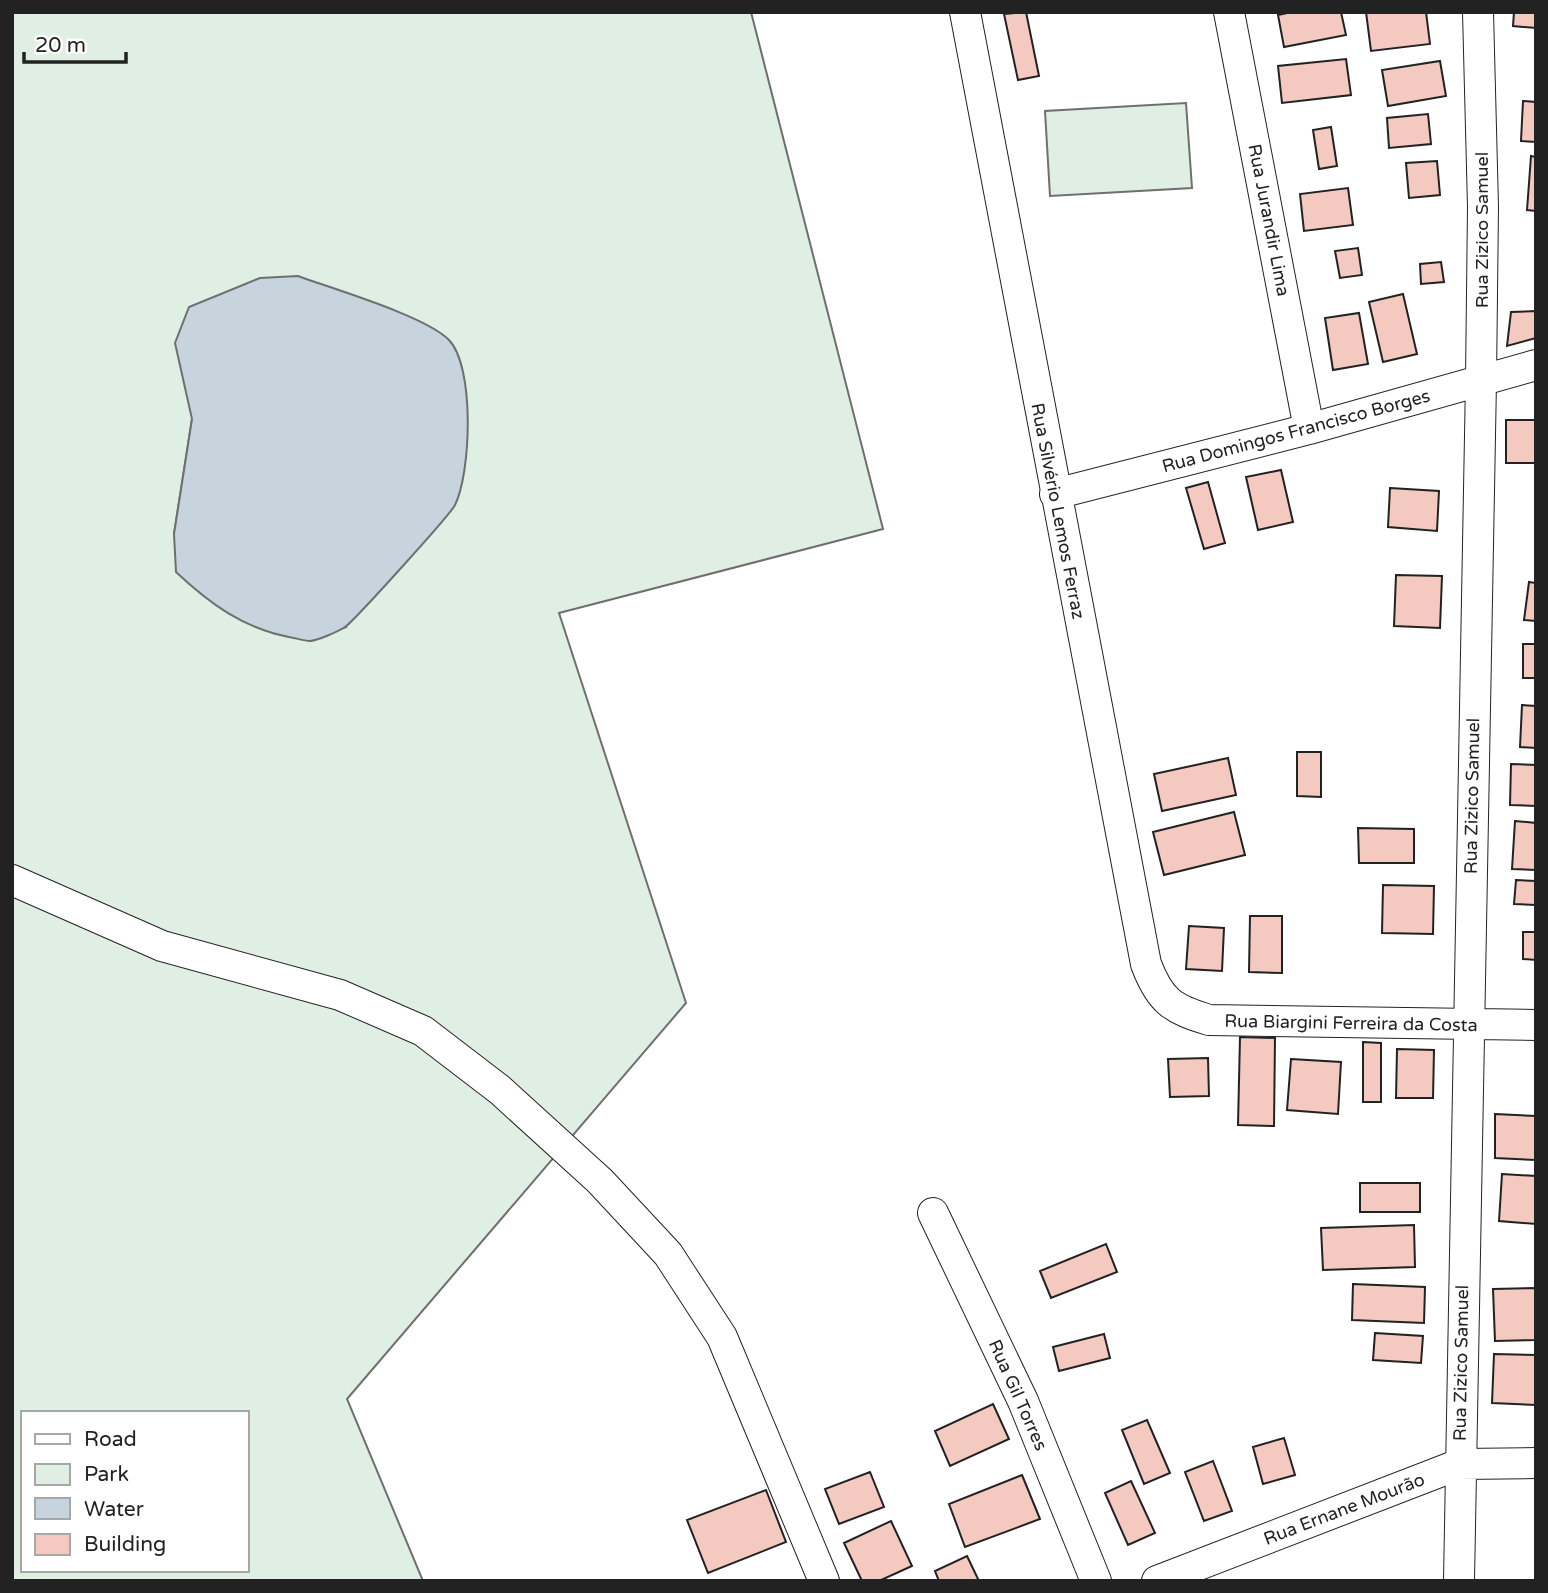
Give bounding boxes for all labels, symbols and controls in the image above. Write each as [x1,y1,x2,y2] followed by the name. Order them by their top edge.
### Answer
[24,21,126,65] scale bar
[35,33,86,58] text: 20 m
[1243,142,1295,298] street label: Rua Jurandir Lima
[1471,152,1493,308] street label: Rua Zizico Samuel
[1160,385,1432,477] street label: Rua Domingos Francisco Borges
[1026,401,1090,621] street label: Rua Silvério Lemos Ferraz
[1460,718,1484,874] street label: Rua Zizico Samuel
[1224,1010,1478,1036] street label: Rua Biargini Ferreira da Costa
[1449,1285,1473,1441] street label: Rua Zizico Samuel
[984,1336,1052,1454] street label: Rua Gil Torres
[21,1411,248,1572] legend
[84,1427,137,1452] text: Road
[84,1462,129,1487] text: Park
[1260,1468,1428,1550] street label: Rua Ernane Mourão
[84,1497,144,1522] text: Water
[84,1532,166,1557] text: Building

